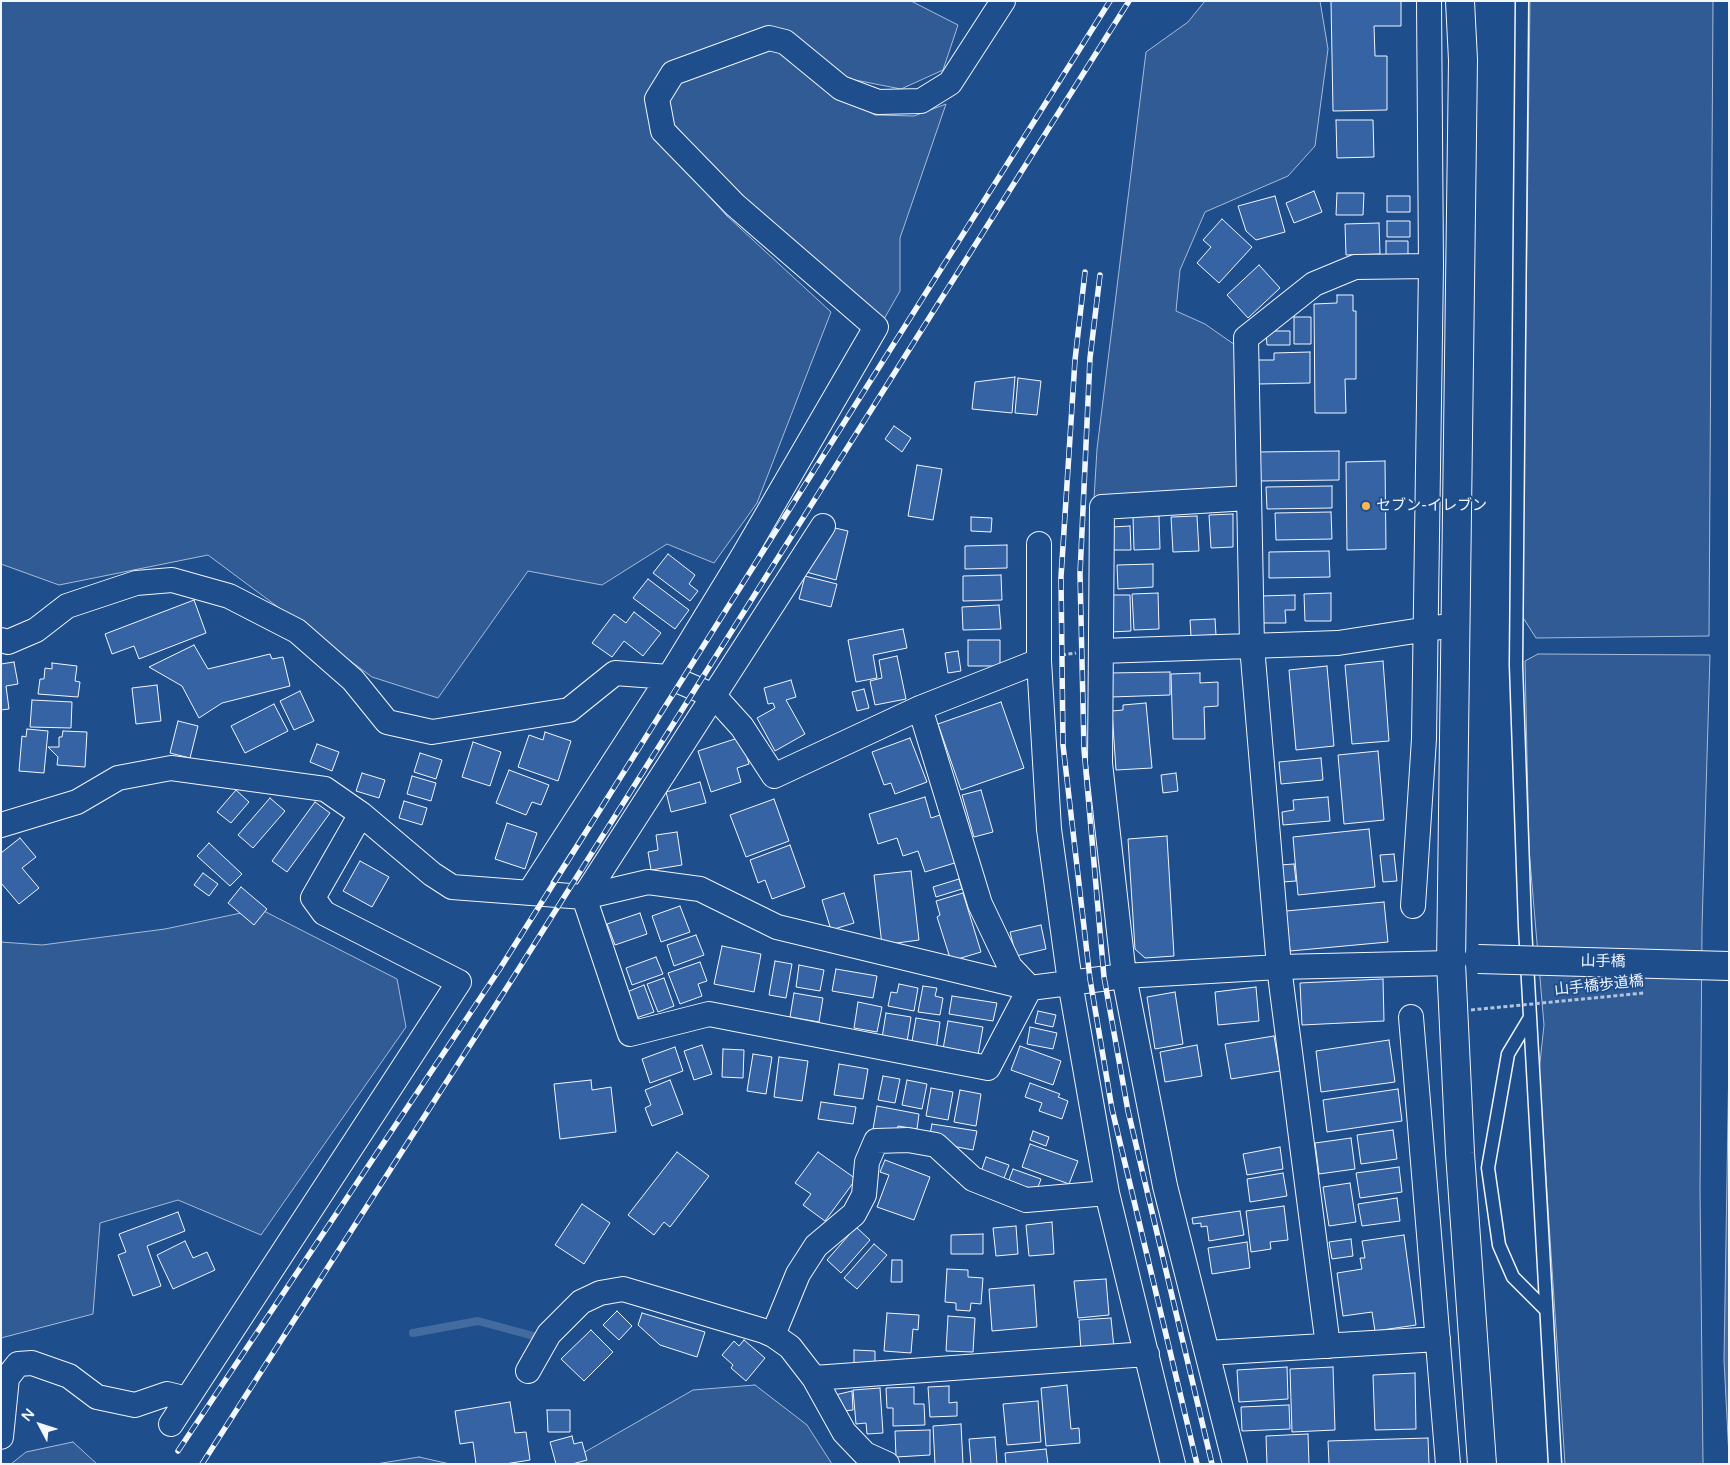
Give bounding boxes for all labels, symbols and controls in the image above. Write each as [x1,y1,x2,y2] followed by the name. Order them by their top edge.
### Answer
[1376,497,1487,515] place label: セブン-イレブン
[1360,500,1372,512] marker: セブン-イレブン
[1580,953,1626,971] street label: 山手橋
[1553,972,1645,1000] street label: 山手橋歩道橋
[15,1400,65,1450] north arrow
[18,1405,38,1425] text: N

